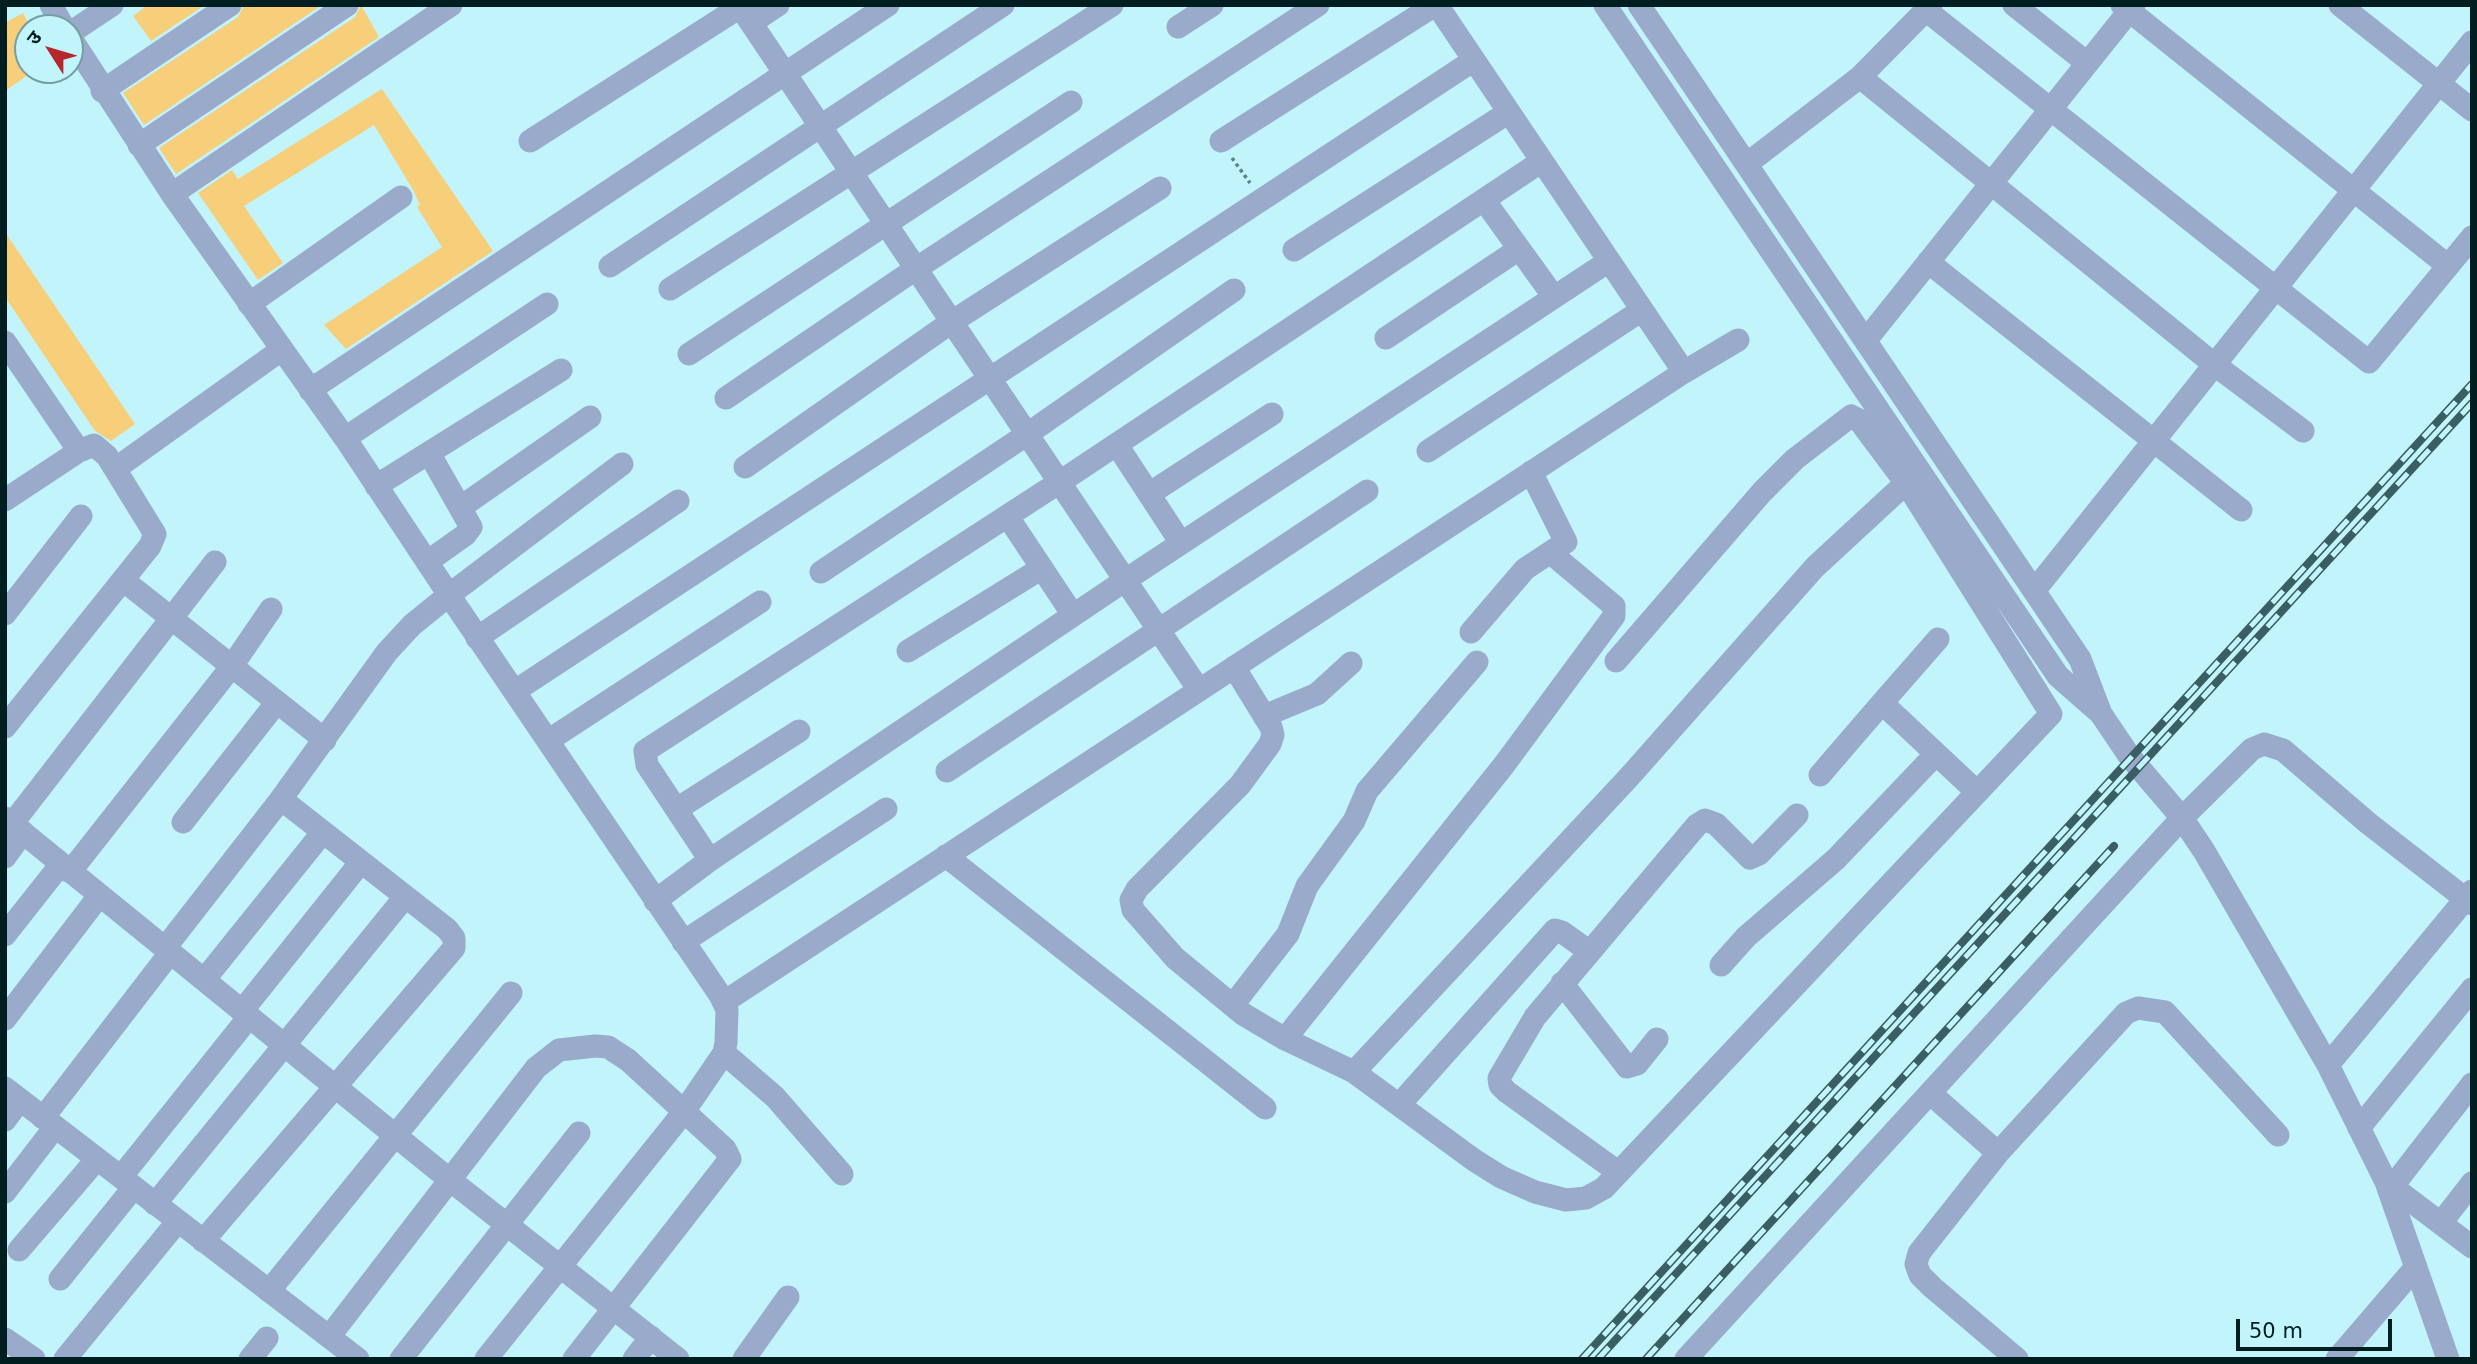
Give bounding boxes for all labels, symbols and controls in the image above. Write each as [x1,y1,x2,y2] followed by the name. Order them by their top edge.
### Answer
[14,14,84,84] north arrow
[22,27,46,49] text: उ
[2239,1304,2395,1348] scale bar
[2249,1319,2303,1343] text: 50 m

